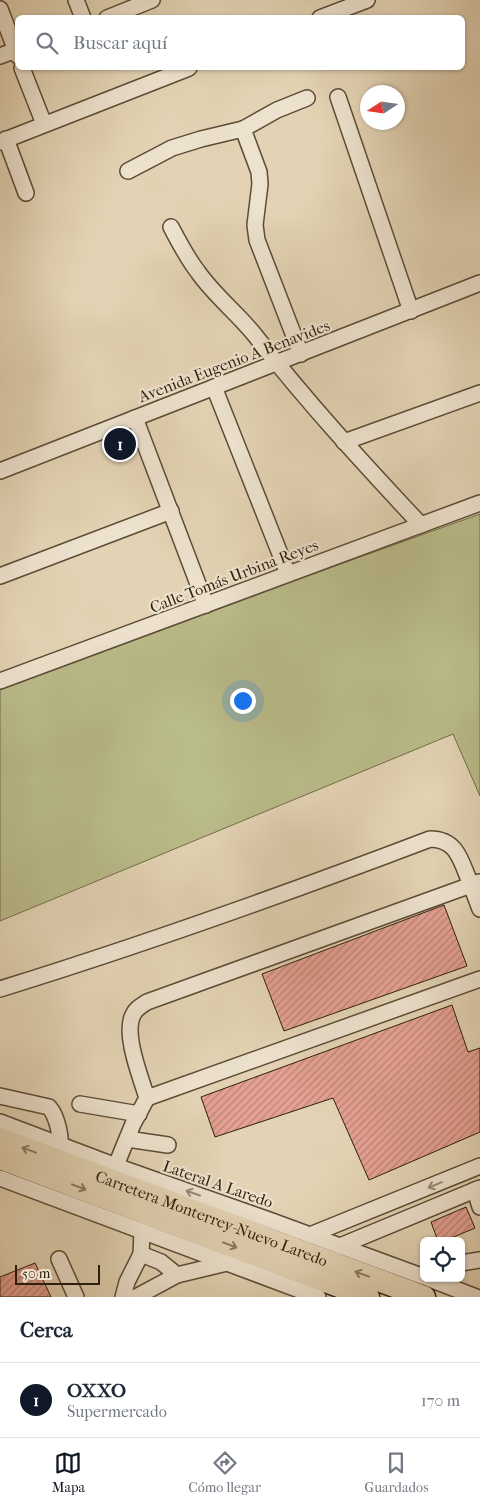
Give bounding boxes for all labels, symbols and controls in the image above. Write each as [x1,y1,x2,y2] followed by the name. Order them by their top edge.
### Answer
[15,15,465,70] search box
[33,29,61,57] icon: search
[73,32,167,54] text: Buscar aquí
[360,85,405,130] north arrow
[135,316,332,407] street label: Avenida Eugenio A Benavides
[104,425,136,463] pin: 1
[147,535,321,617] street label: Calle Tomás Urbina Reyes
[230,688,256,714] your location
[22,1145,38,1154] one-way arrow
[160,1156,276,1212] street label: Lateral A Laredo
[93,1166,331,1270] street label: Carretera Monterrey-Nuevo Laredo
[428,1180,443,1190] one-way arrow
[70,1183,86,1192] one-way arrow
[185,1188,201,1198] one-way arrow
[420,1237,465,1282] map controls
[420,1237,465,1282] button: locate
[222,1241,238,1250] one-way arrow
[15,1262,100,1285] scale bar
[22,1265,50,1282] text: 50 m
[355,1269,370,1278] one-way arrow
[20,1318,72,1342] text: Cerca
[67,1380,126,1402] text: OXXO
[33,1391,39,1410] text: 1
[421,1391,460,1410] text: 170 m
[67,1402,167,1421] text: Supermercado
[52,1449,85,1496] tab: Mapa
[188,1449,261,1496] tab: Cómo llegar
[364,1449,428,1496] tab: Guardados

